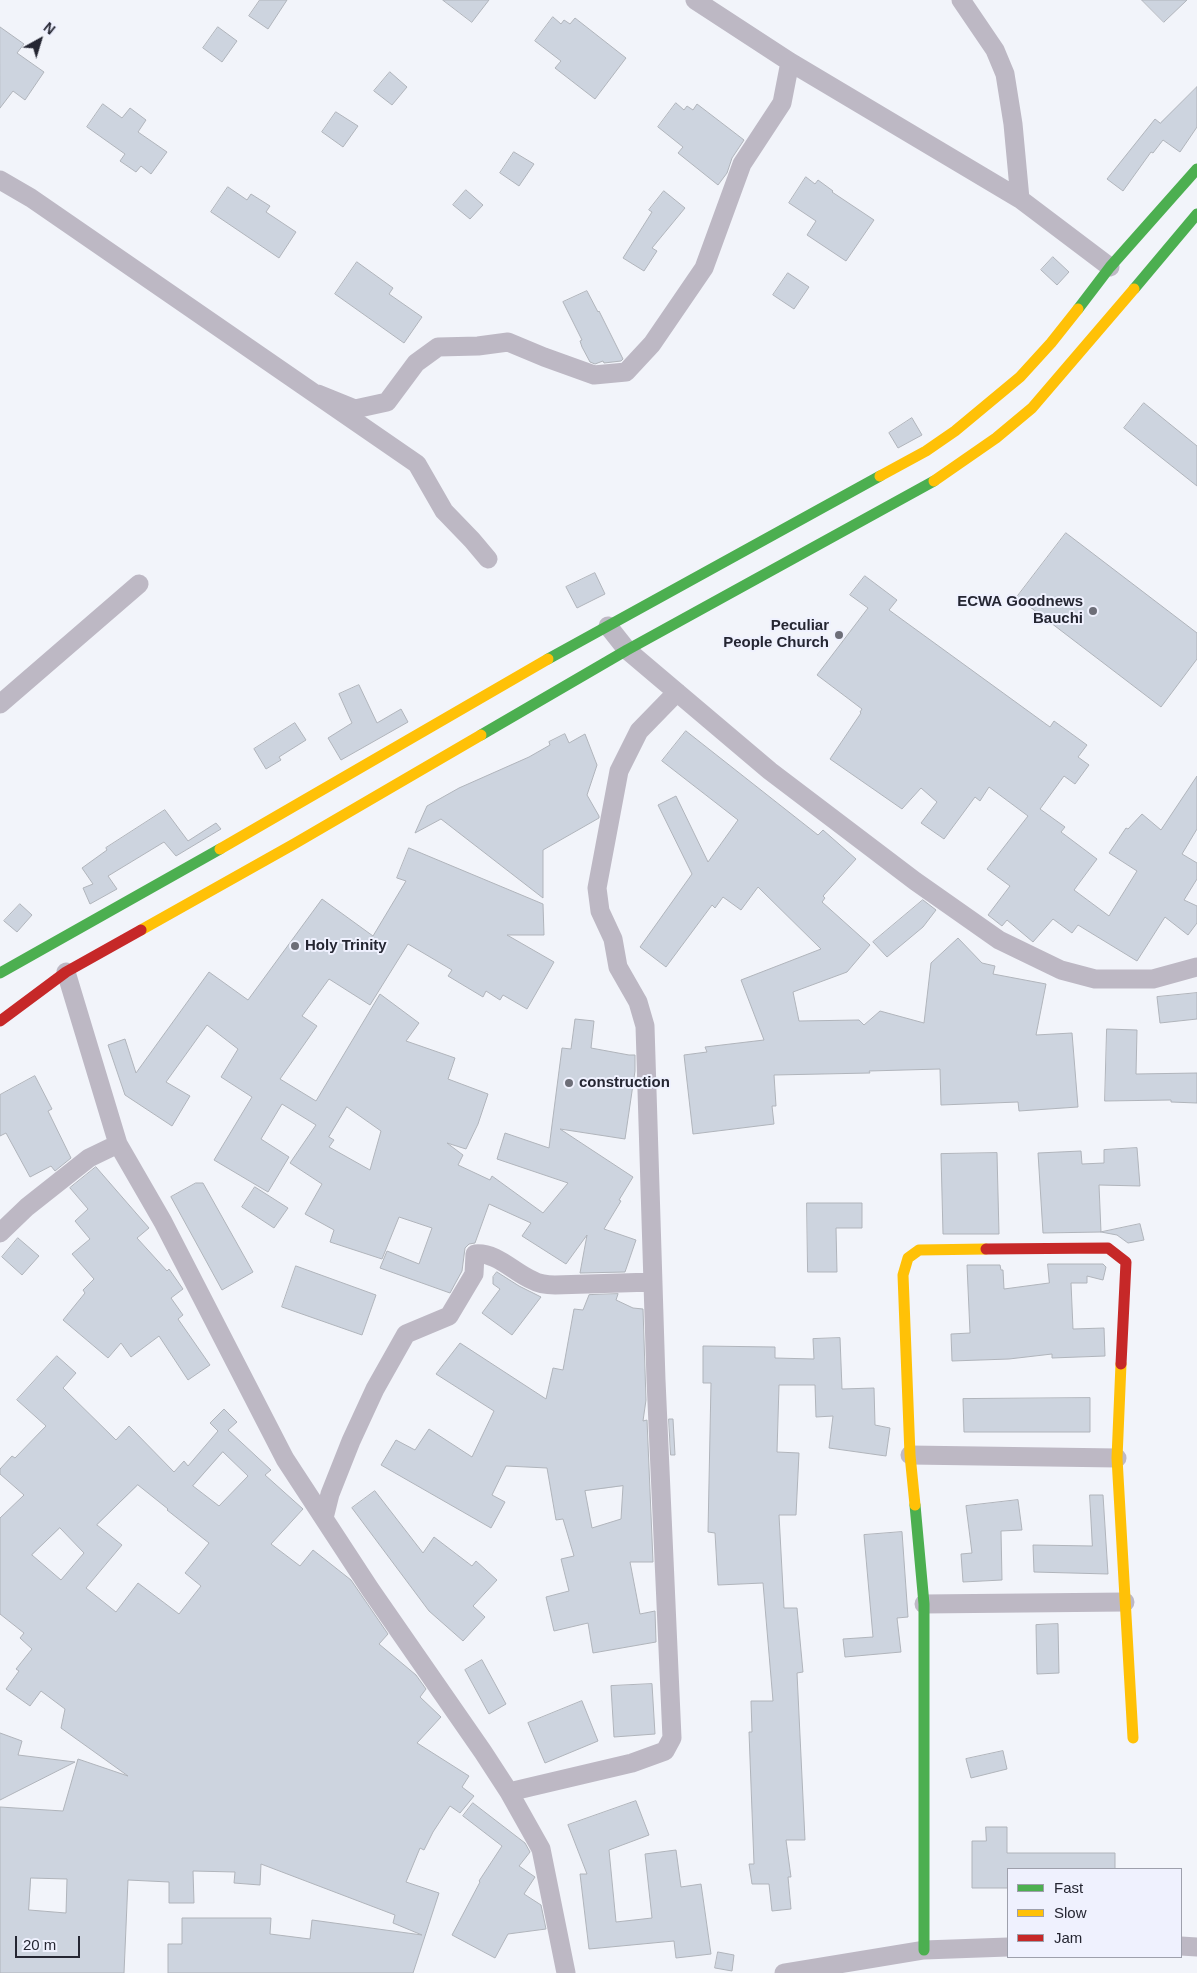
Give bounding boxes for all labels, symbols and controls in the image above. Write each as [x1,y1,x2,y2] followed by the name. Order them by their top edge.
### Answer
[15,15,65,65] north arrow
[40,19,58,38] text: N
[957,593,1083,628] place label: ECWA Goodnews Bauchi
[1087,605,1099,617] marker: ECWA Goodnews Bauchi
[723,617,829,652] place label: Peculiar People Church
[833,629,845,641] marker: Peculiar People Church
[305,937,387,955] place label: Holy Trinity
[289,940,301,952] marker: Holy Trinity
[579,1074,670,1092] place label: construction
[563,1077,575,1089] marker: construction
[1007,1868,1182,1958] legend
[1054,1879,1083,1896] text: Fast
[1054,1904,1087,1921] text: Slow
[18,1926,82,1958] scale bar
[1054,1929,1082,1946] text: Jam
[23,1936,56,1953] text: 20 m

